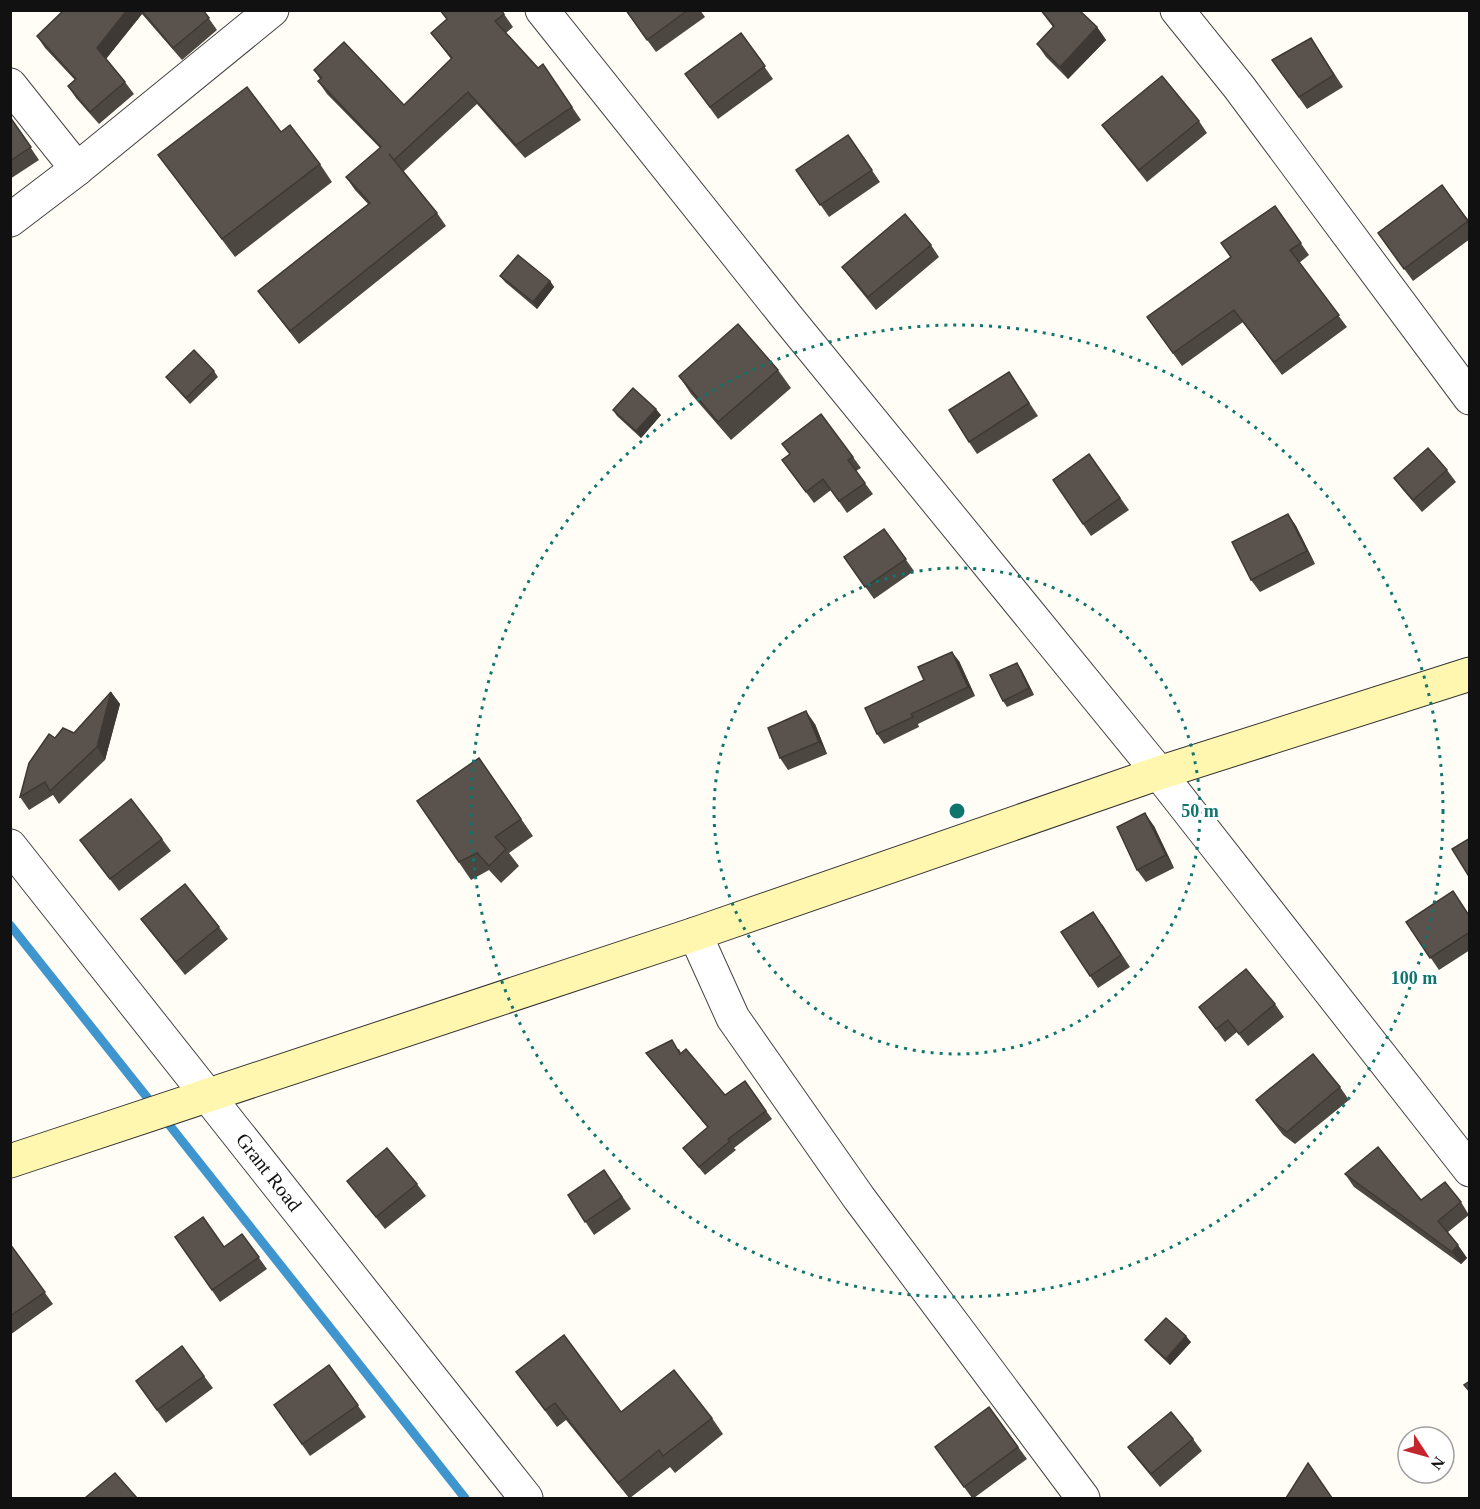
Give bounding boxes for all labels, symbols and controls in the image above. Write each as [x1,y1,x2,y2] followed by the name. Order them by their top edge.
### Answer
[947,801,967,821] centre of rings
[1181,801,1219,821] text: 50 m
[1391,968,1437,988] text: 100 m
[232,1129,306,1215] street label: Grant Road
[1396,1425,1456,1485] north arrow
[1427,1454,1448,1474] text: N

